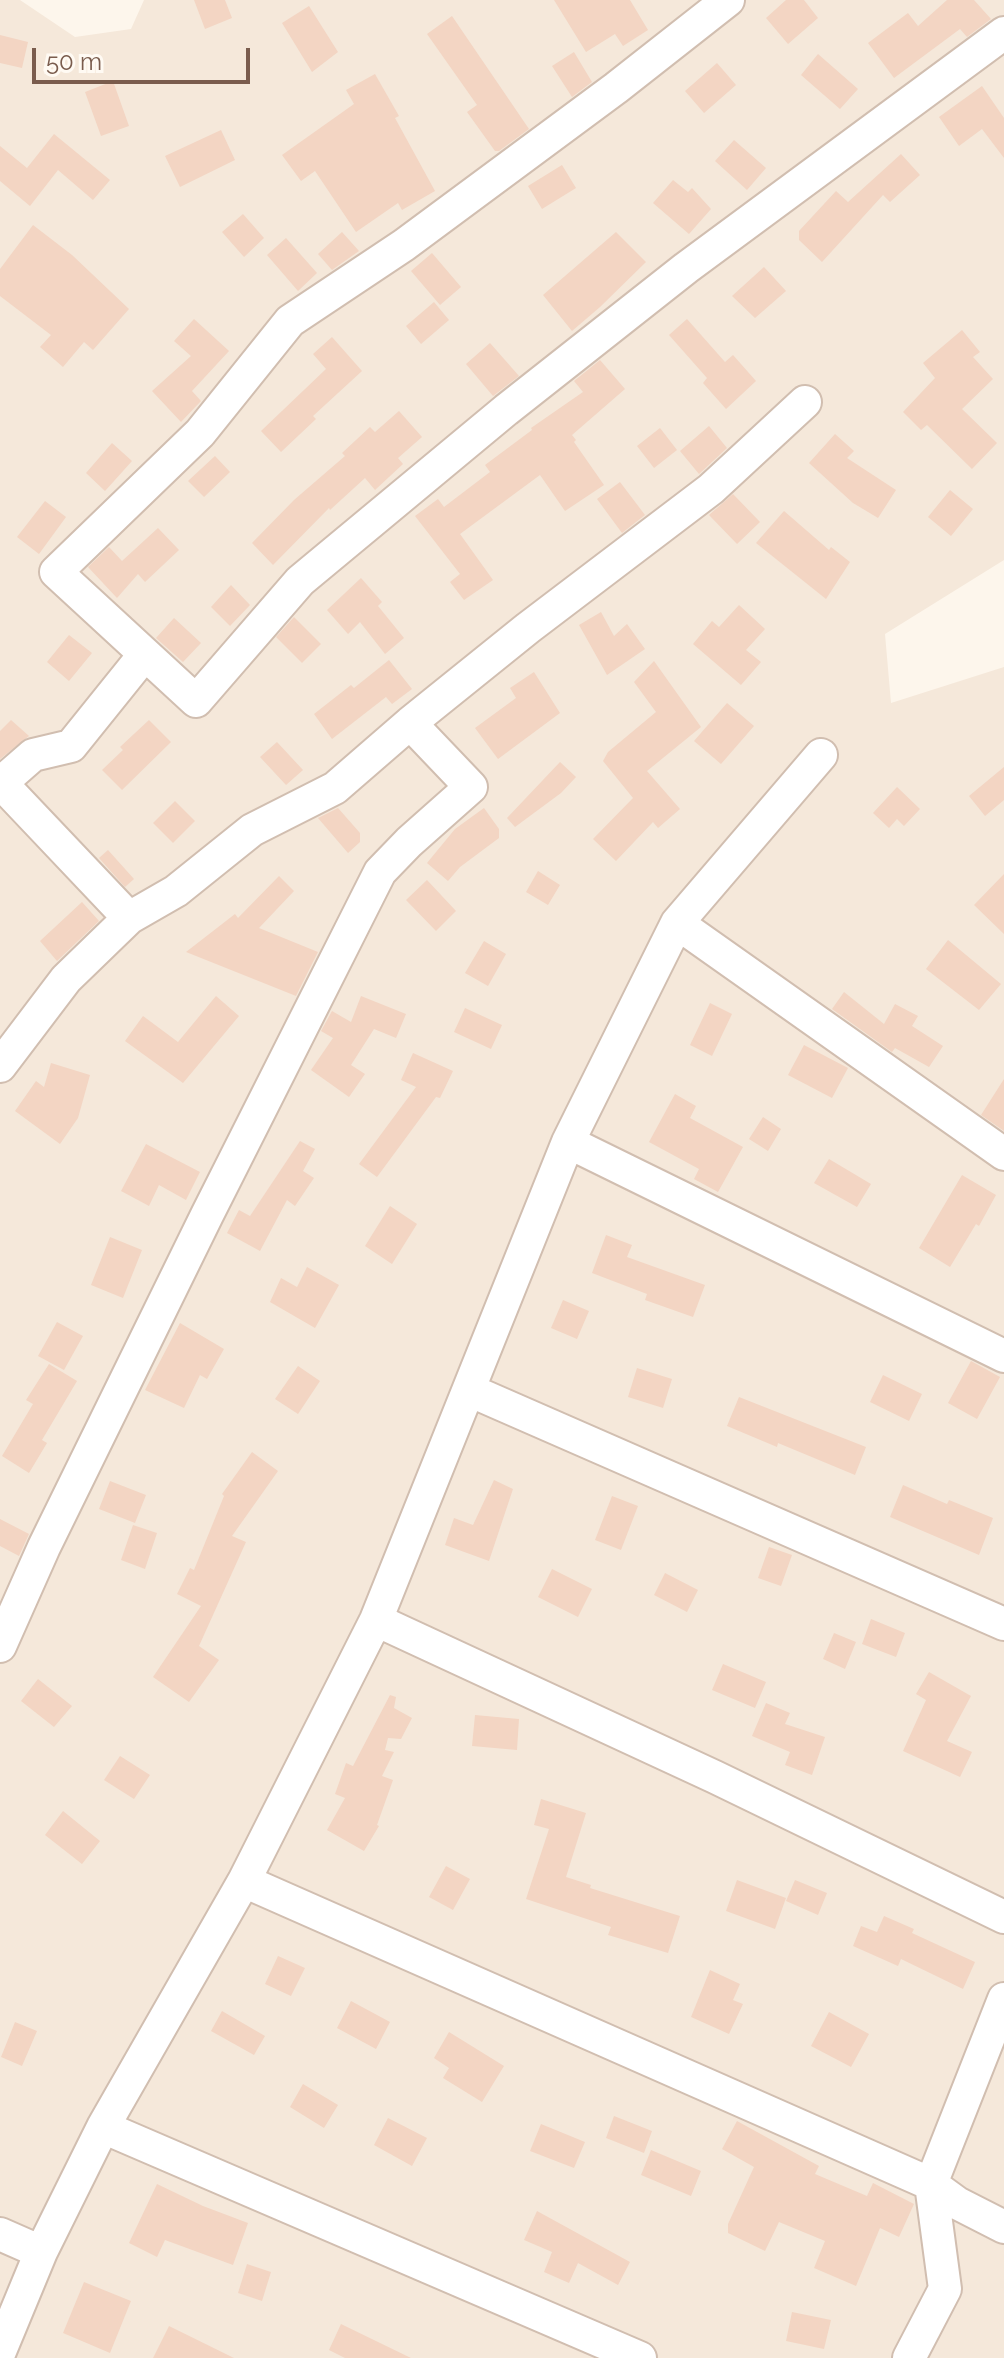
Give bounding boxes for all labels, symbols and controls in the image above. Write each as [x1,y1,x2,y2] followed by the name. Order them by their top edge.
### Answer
[36,32,254,82] scale bar
[46,47,102,76] text: 50 m

